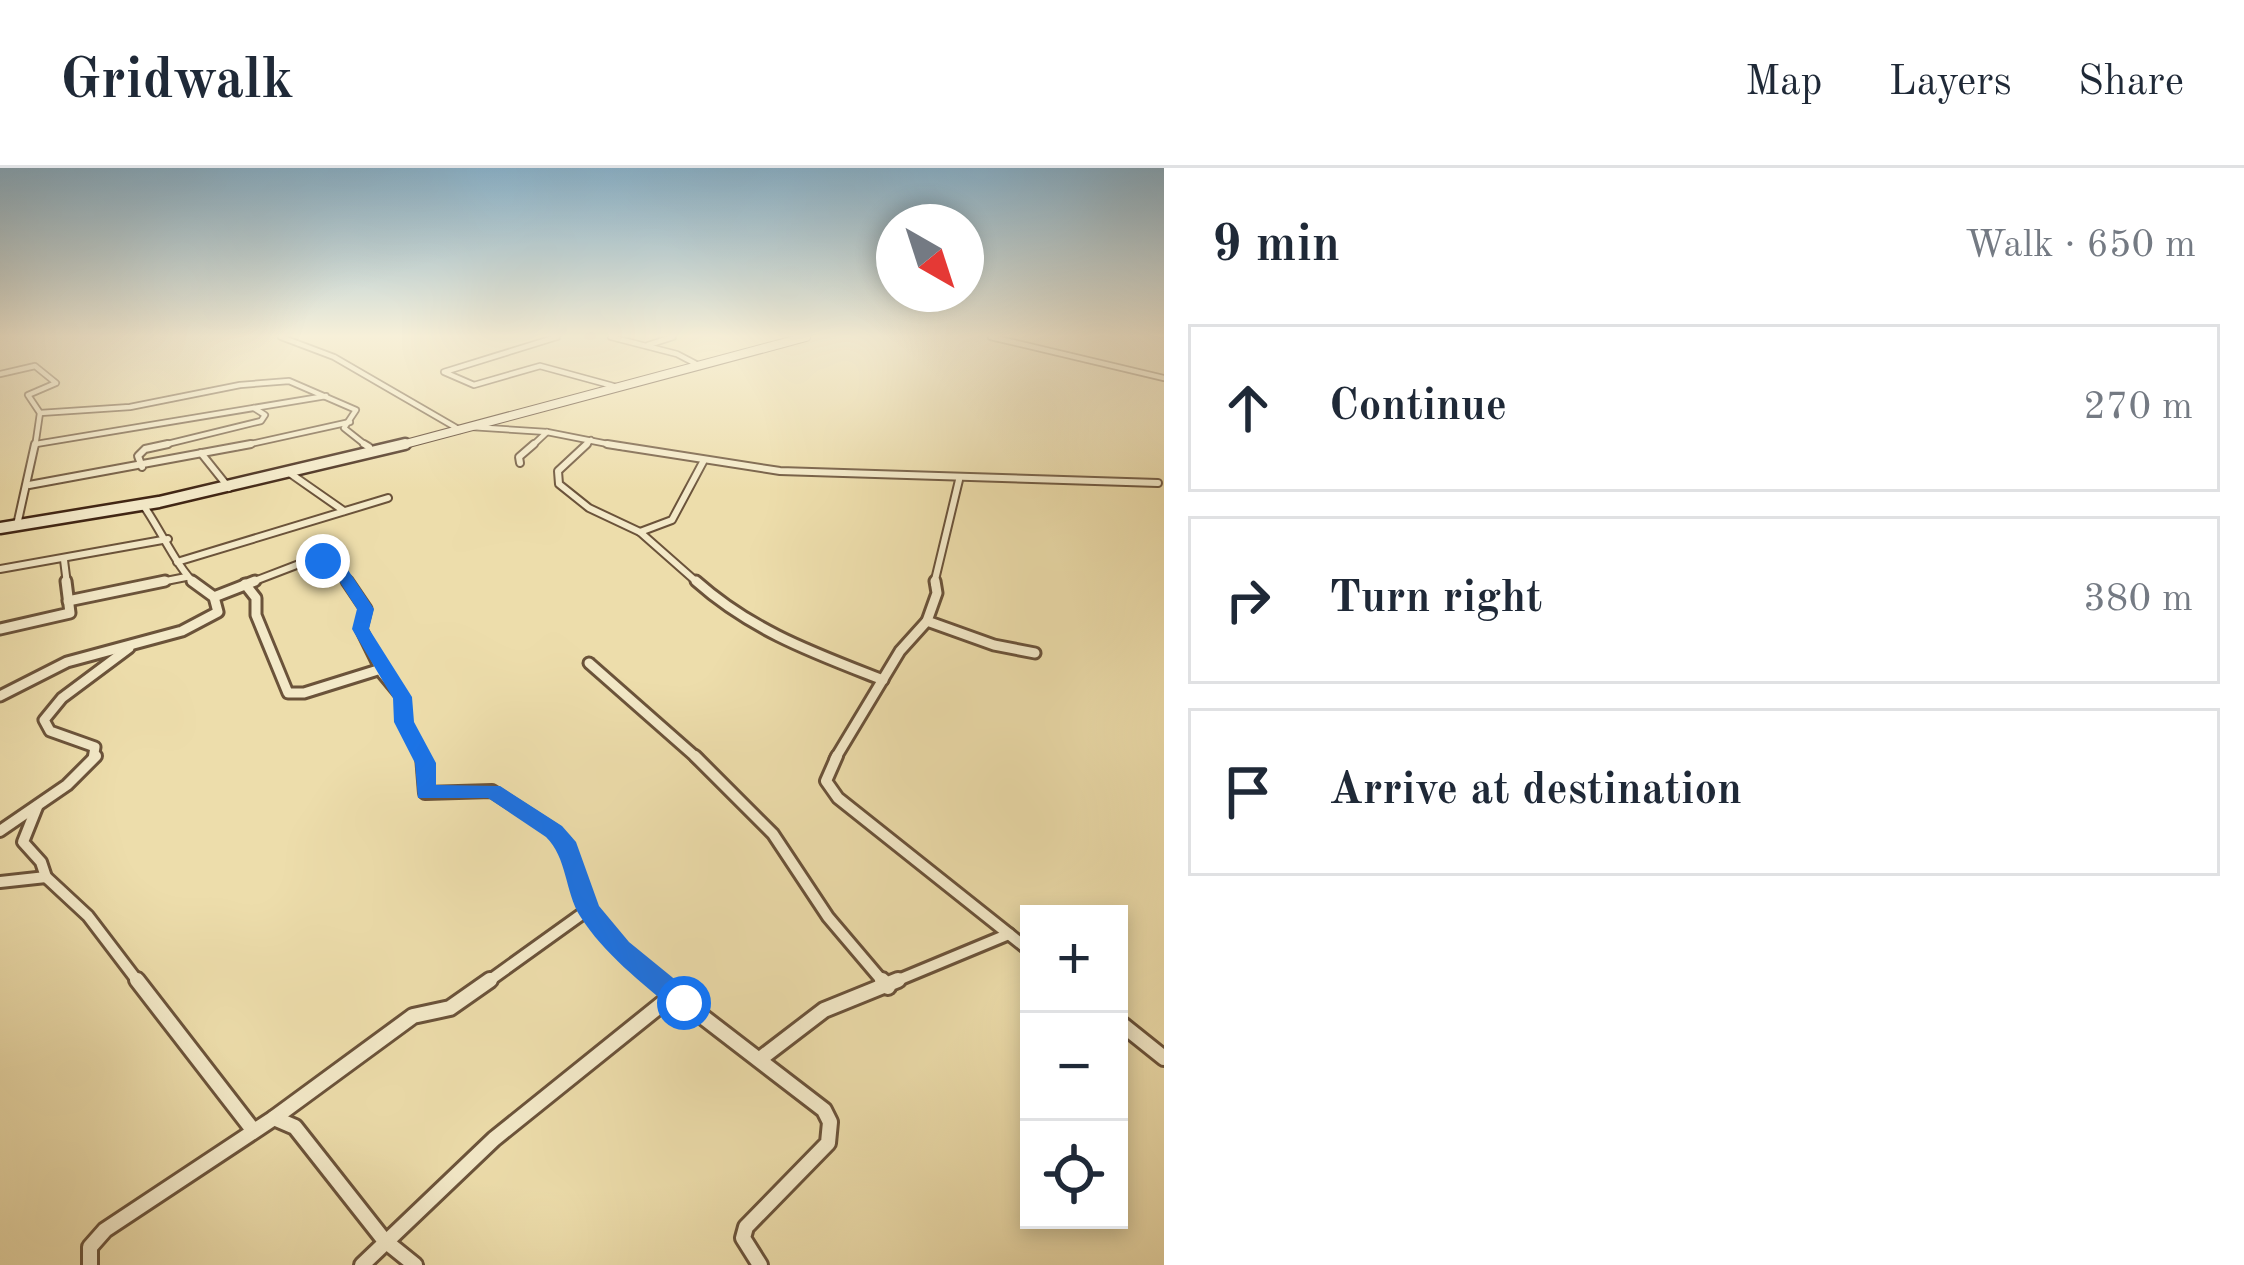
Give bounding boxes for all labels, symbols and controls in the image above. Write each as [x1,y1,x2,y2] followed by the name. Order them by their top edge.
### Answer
[60,54,294,111] text: Gridwalk
[1745,62,1823,104] text: Map
[1889,62,2012,104] text: Layers
[2078,62,2184,104] text: Share
[876,204,984,312] north arrow
[1212,221,1340,272] text: 9 min
[1965,226,2196,265] text: Walk · 650 m
[1215,375,1281,441] icon: ahead
[1329,385,1507,430] text: Continue
[2083,388,2193,427] text: 270 m
[296,534,350,588] route end
[1215,567,1281,633] icon: right
[1329,577,1542,622] text: Turn right
[2083,580,2193,619] text: 380 m
[1215,759,1281,825] icon: arrive
[1329,769,1742,814] text: Arrive at destination
[1020,905,1128,1229] map controls
[1020,905,1128,1013] button: +
[657,976,711,1030] route start
[1020,1013,1128,1121] button: −
[1020,1121,1128,1229] button: locate

